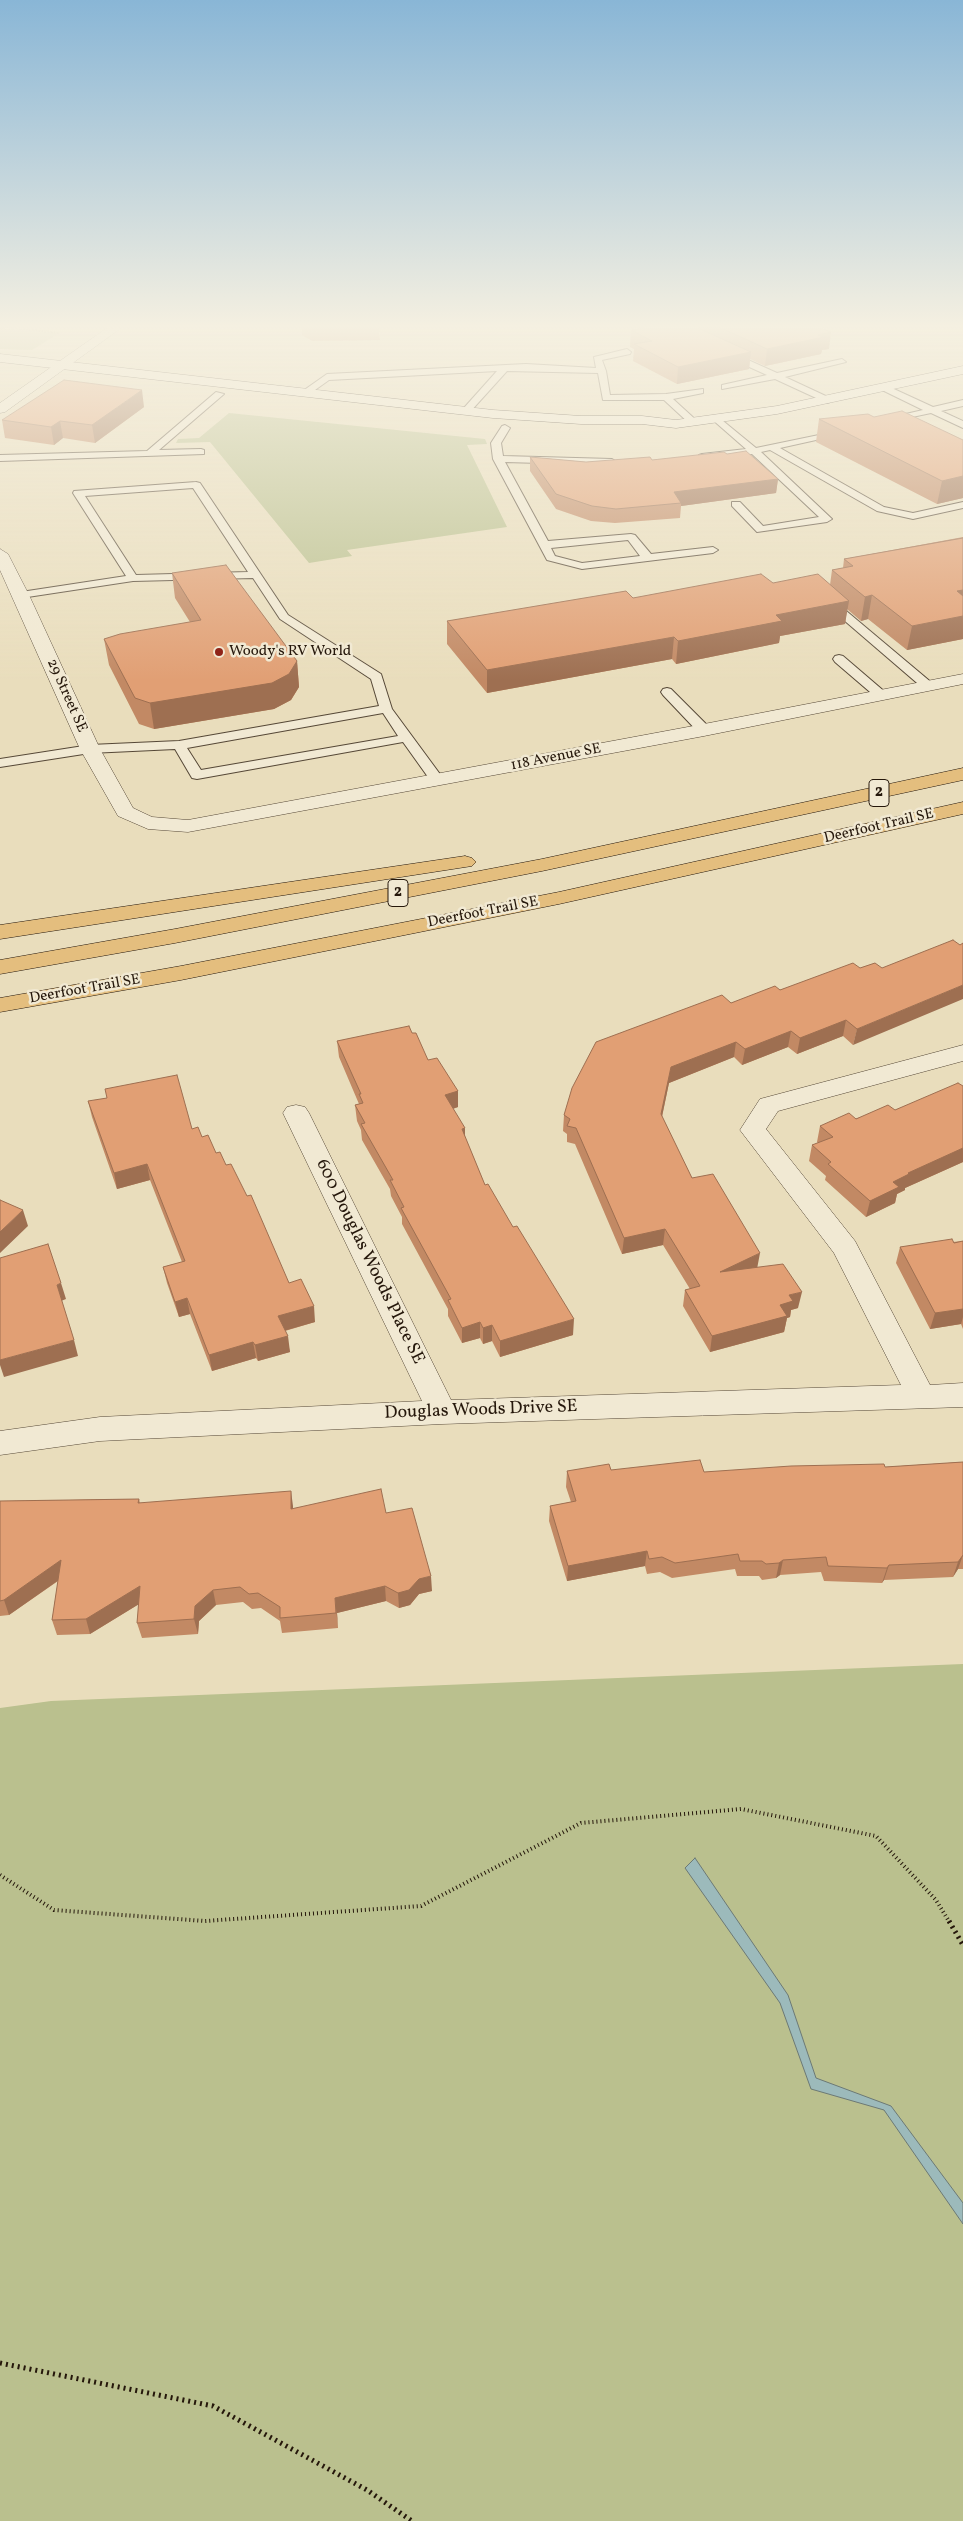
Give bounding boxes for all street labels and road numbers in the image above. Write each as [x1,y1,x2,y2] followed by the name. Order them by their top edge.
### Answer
[42,657,90,735] street label: 29 Street SE
[509,740,603,776] street label: 118 Avenue SE
[869,780,889,806] road number: 2
[822,806,936,848] street label: Deerfoot Trail SE
[388,880,408,906] road number: 2
[426,893,540,933] street label: Deerfoot Trail SE
[28,971,142,1009] street label: Deerfoot Trail SE
[310,1156,428,1368] street label: 600 Douglas Woods Place SE
[384,1397,578,1425] street label: Douglas Woods Drive SE

